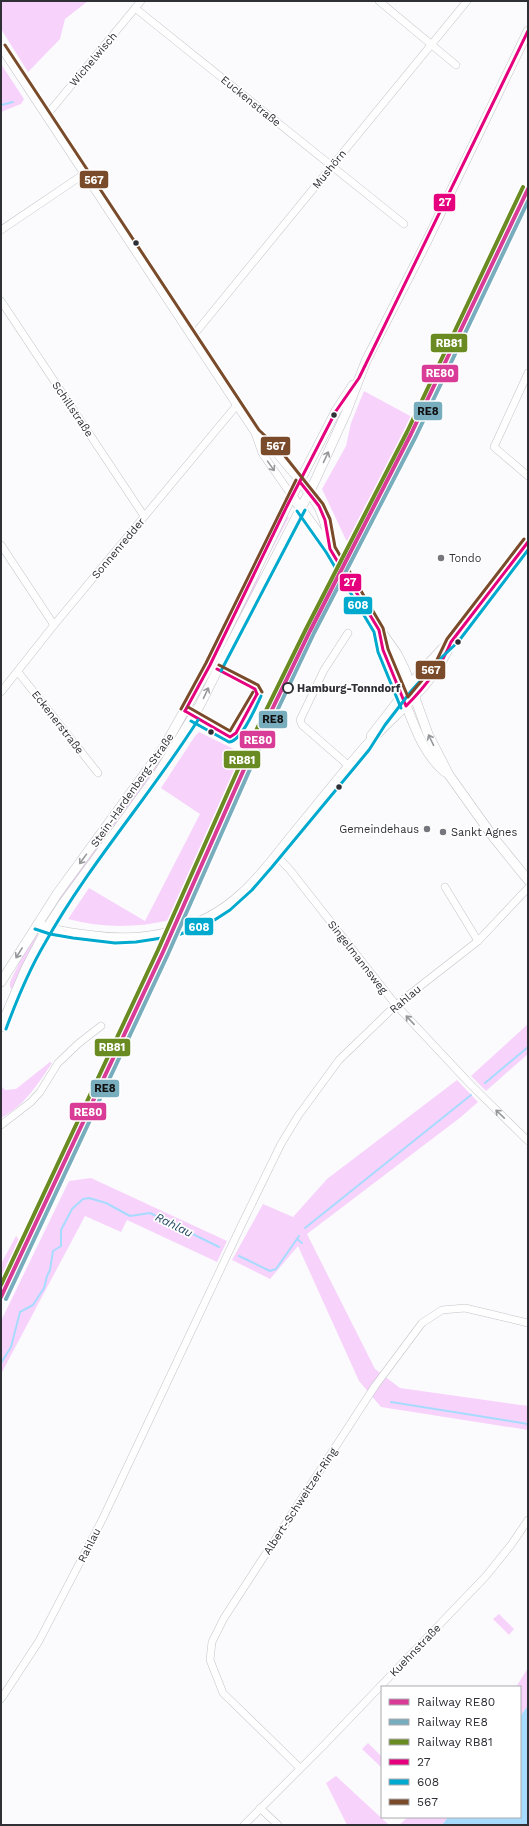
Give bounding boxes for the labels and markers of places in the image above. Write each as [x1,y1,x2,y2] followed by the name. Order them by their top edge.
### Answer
[131,238,141,248] unlabelled marker
[329,410,339,420] unlabelled marker
[449,552,481,565] place label: Tondo
[436,553,446,563] marker: Tondo
[453,637,463,647] unlabelled marker
[282,682,294,694] marker: Hamburg-Tonndorf
[297,682,401,695] place label: Hamburg-Tonndorf
[206,727,216,737] unlabelled marker
[334,782,344,792] unlabelled marker
[339,823,419,836] place label: Gemeindehaus
[422,824,432,834] marker: Gemeindehaus
[451,826,517,839] place label: Sankt Agnes
[438,827,448,837] marker: Sankt Agnes

